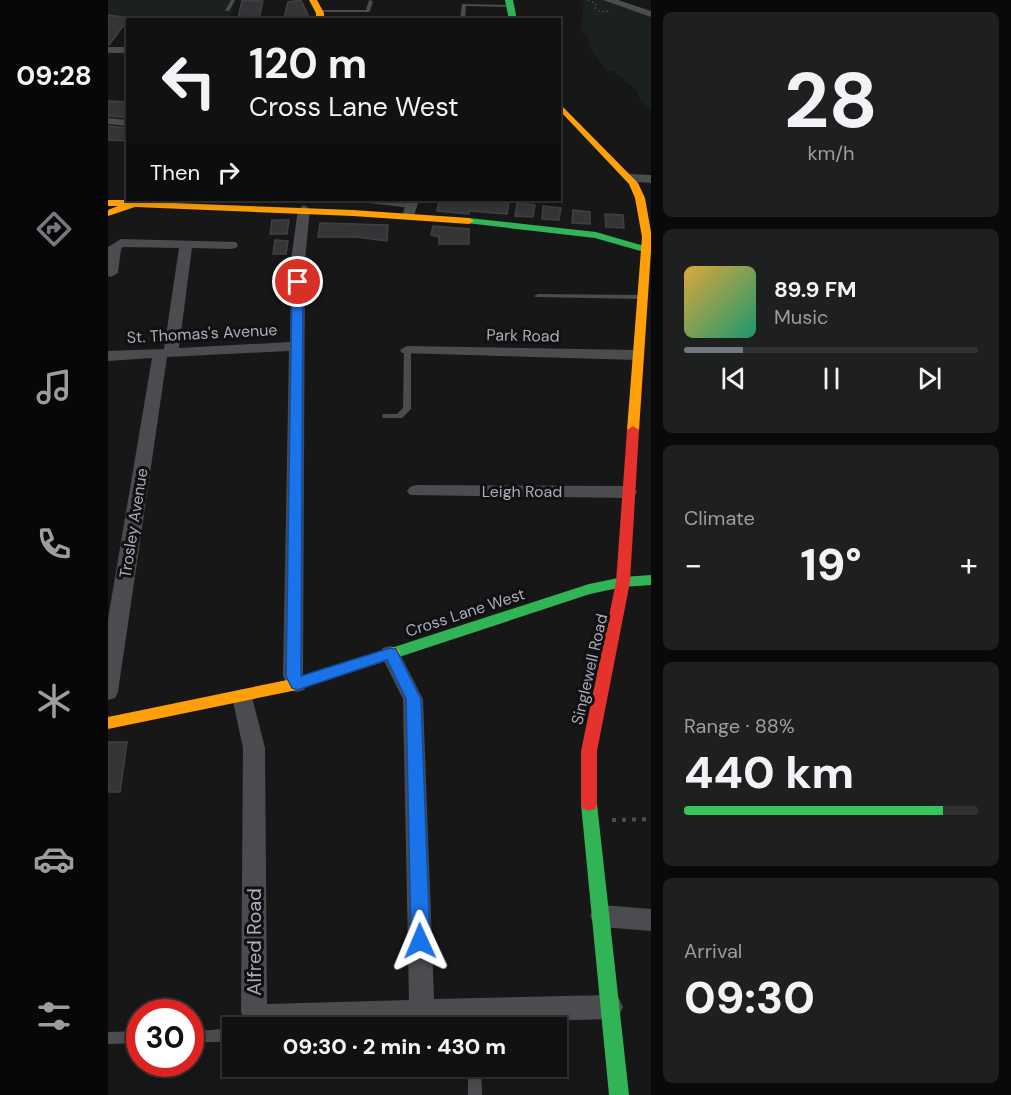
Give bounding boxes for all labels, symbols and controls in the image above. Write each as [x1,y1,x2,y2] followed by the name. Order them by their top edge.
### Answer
[249,36,367,91] text: 120 m
[150,42,228,120] icon: left
[784,50,878,151] text: 28
[16,58,92,93] text: 09:28
[249,89,459,124] text: Cross Lane West
[807,140,855,166] text: km/h
[212,156,245,189] icon: right
[150,158,200,187] text: Then
[33,208,75,250] icon: directions
[272,256,323,307] pin
[281,265,314,298] icon: arrive
[774,275,856,304] text: 89.9 FM
[774,304,829,330] text: Music
[126,319,278,348] street label: St. Thomas's Avenue
[486,324,560,347] street label: Park Road
[717,362,750,395] icon: previous
[815,362,848,395] icon: pause
[913,362,946,395] icon: next
[33,366,75,408] icon: music
[114,467,153,580] street label: Trosley Avenue
[482,481,562,502] street label: Leigh Road
[684,505,755,531] text: Climate
[33,523,75,565] icon: phone
[800,535,862,594] text: 19°
[684,543,702,586] text: −
[960,543,978,586] text: +
[403,583,527,642] street label: Cross Lane West
[567,612,612,727] street label: Singlewell Road
[33,680,75,722] icon: climate
[684,713,795,739] text: Range · 88%
[684,743,854,802] text: 440 km
[33,838,75,880] icon: car
[241,888,267,996] street label: Alfred Road
[388,909,452,973] position arrow
[684,938,742,964] text: Arrival
[684,968,815,1027] text: 09:30
[33,995,75,1037] icon: filters
[126,999,204,1077] speed limit sign: 30
[283,1032,506,1061] text: 09:30 · 2 min · 430 m

